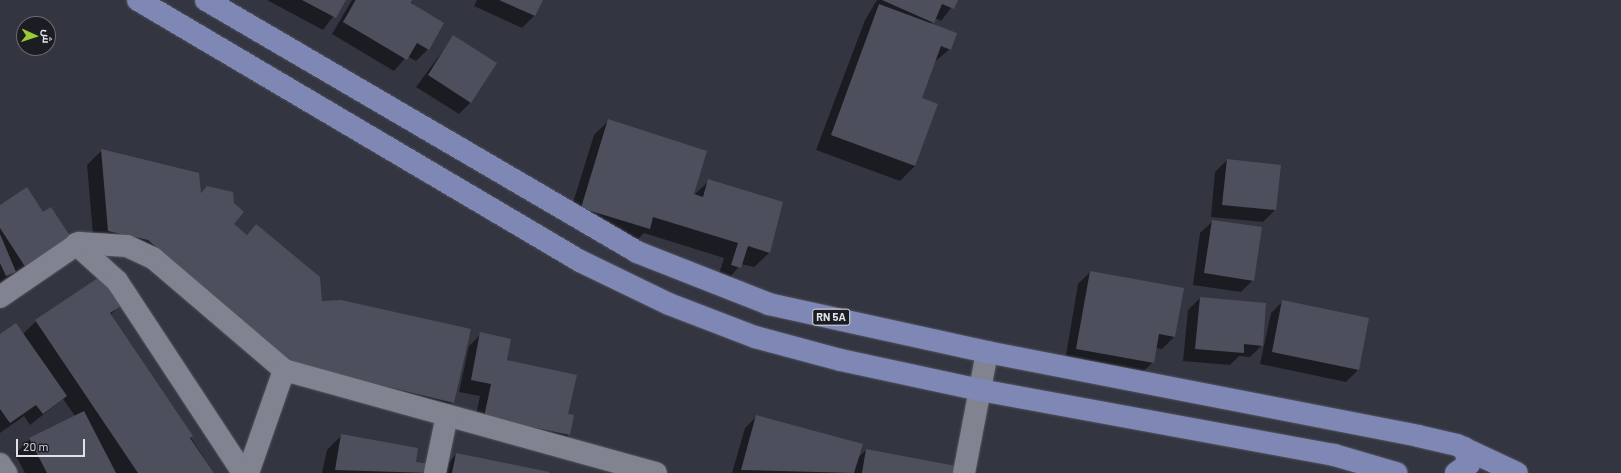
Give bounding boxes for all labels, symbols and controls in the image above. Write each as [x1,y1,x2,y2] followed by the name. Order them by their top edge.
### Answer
[16,16,56,56] north arrow
[41,29,54,44] text: ش
[812,308,850,326] road number: RN 5A
[18,431,87,457] scale bar
[23,439,49,453] text: 20 m

